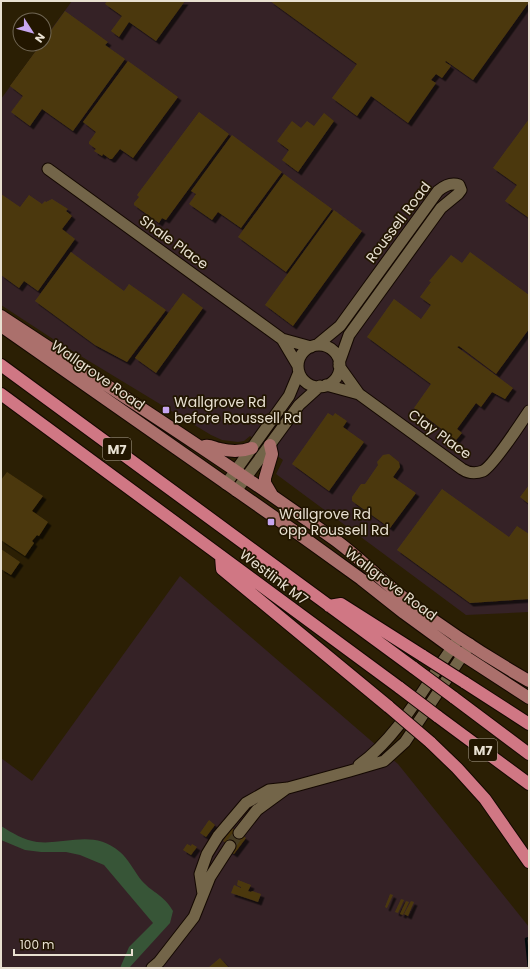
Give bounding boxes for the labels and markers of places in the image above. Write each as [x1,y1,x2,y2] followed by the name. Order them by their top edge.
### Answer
[174,392,302,428] place label: Wallgrove Rd before Roussell Rd
[161,405,171,415] marker: Wallgrove Rd before Roussell Rd
[279,504,389,540] place label: Wallgrove Rd opp Roussell Rd
[266,517,276,527] marker: Wallgrove Rd opp Roussell Rd

